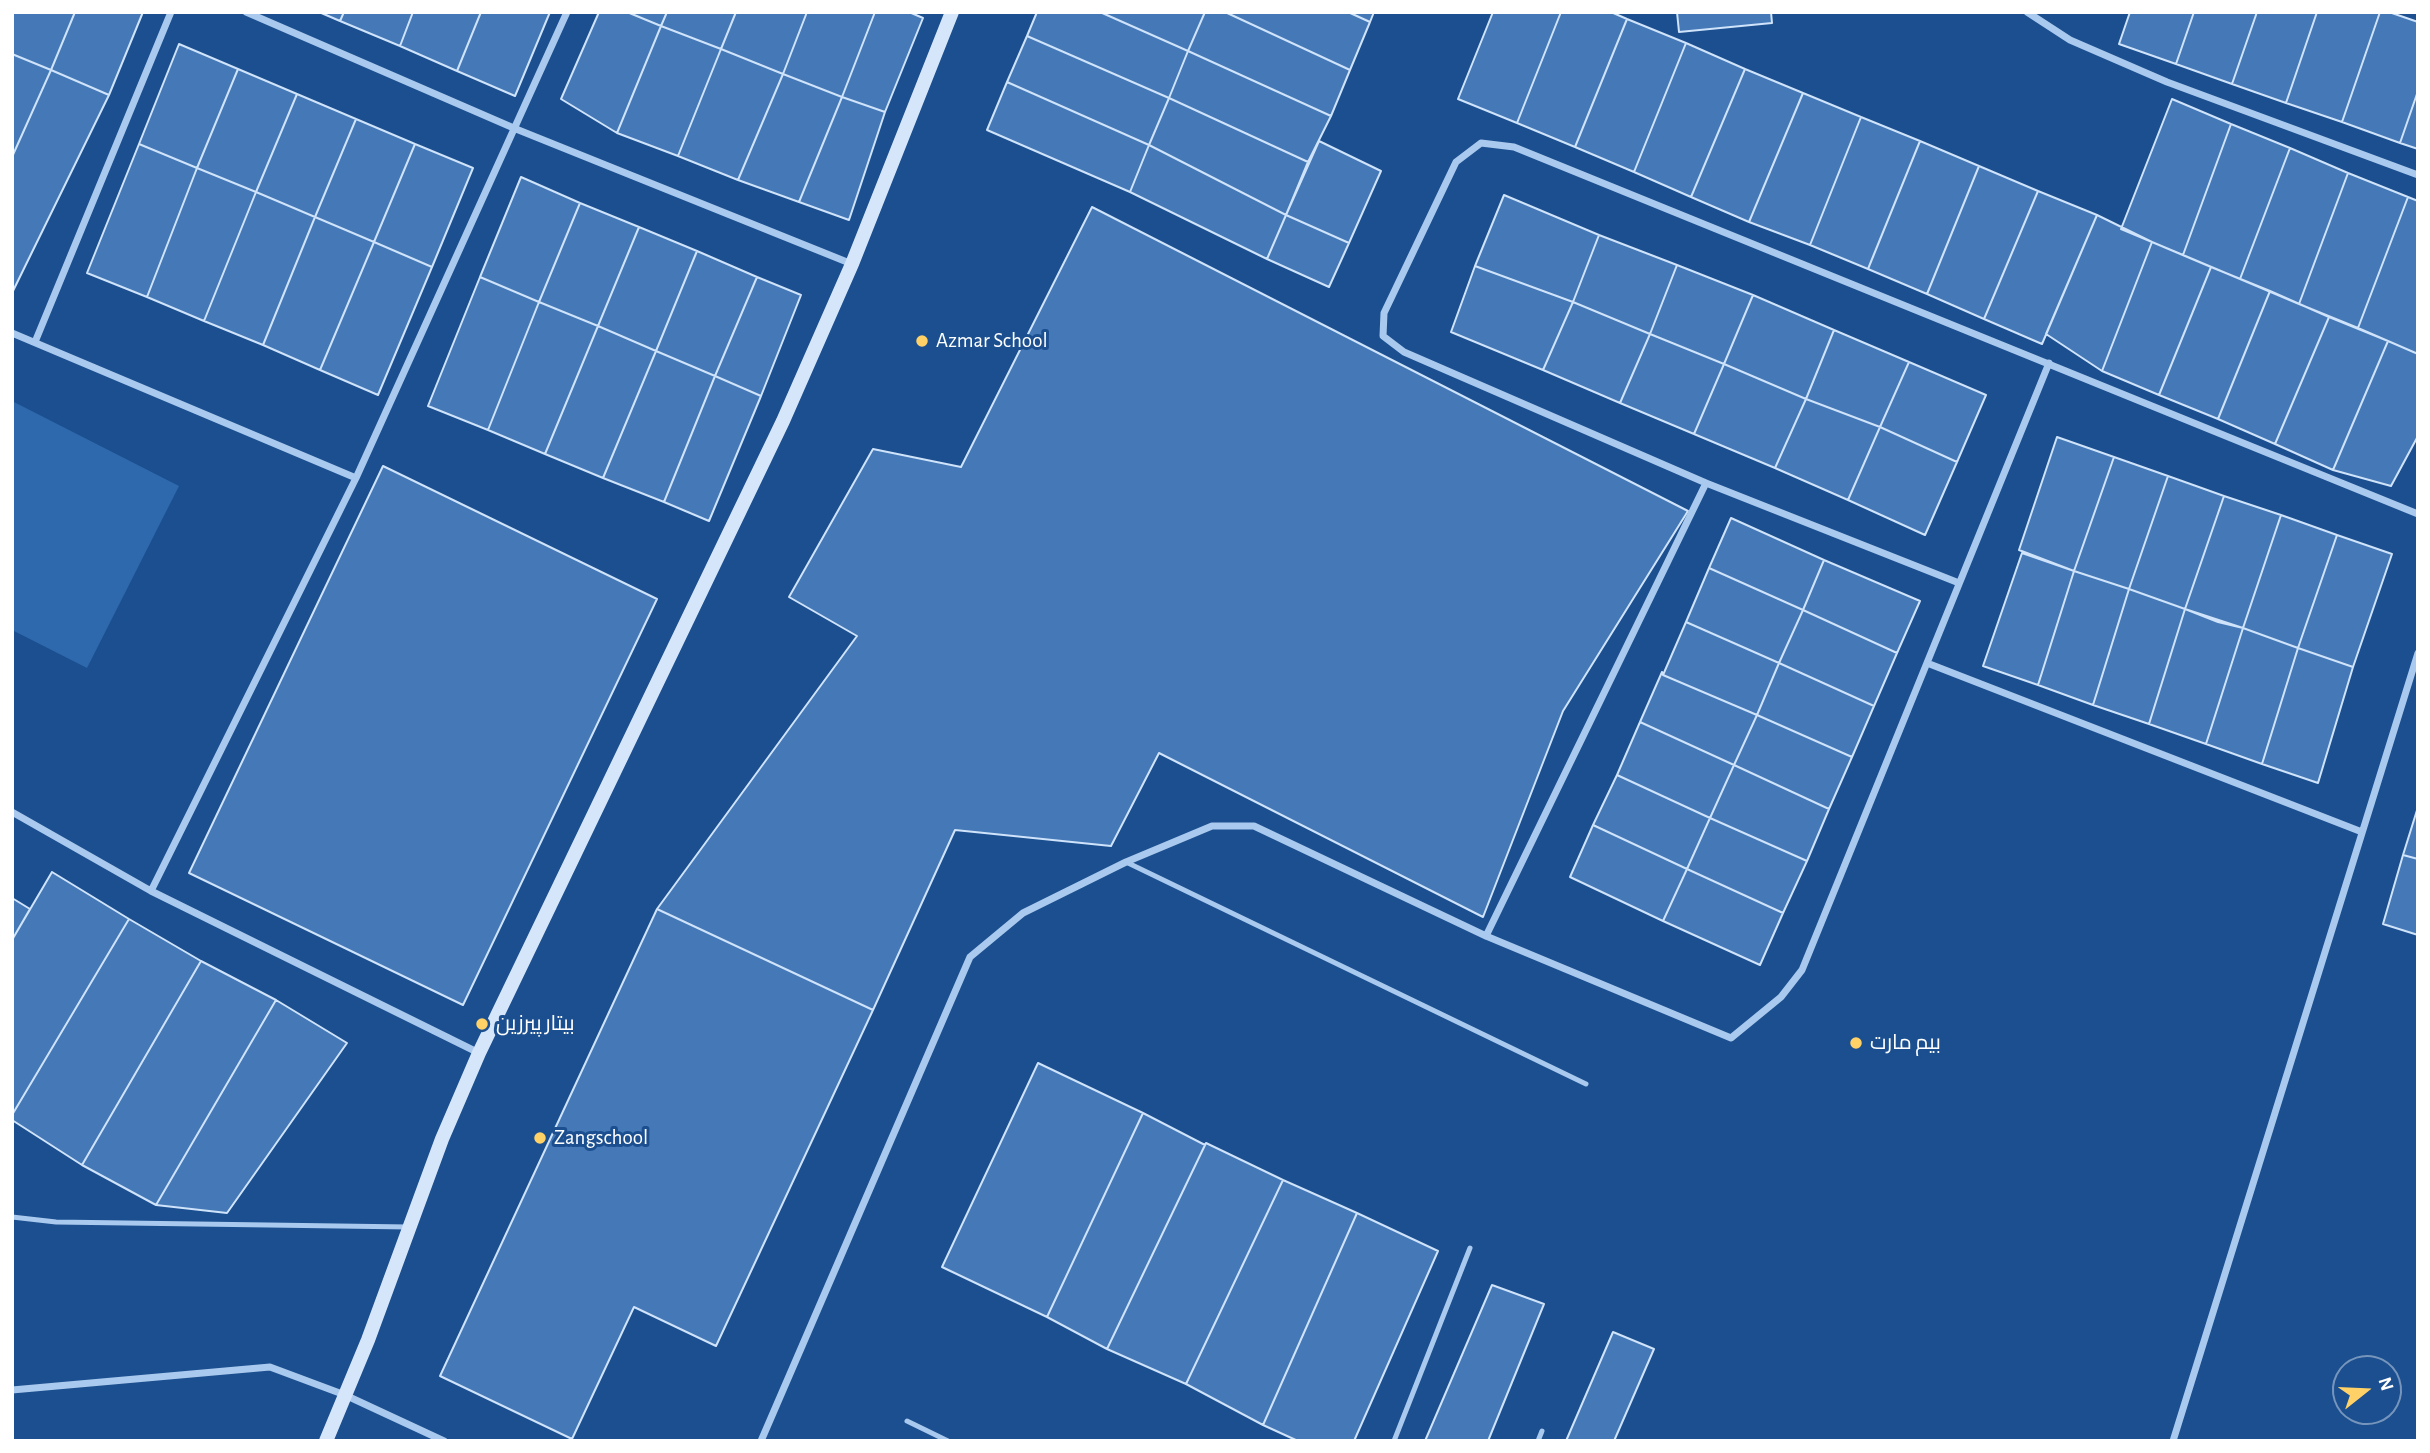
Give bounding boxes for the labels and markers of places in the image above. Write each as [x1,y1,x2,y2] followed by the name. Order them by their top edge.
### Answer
[936,328,1048,354] place label: Azmar School
[914,333,930,349] marker: Azmar School
[496,1011,575,1037] place label: بيتار پيرزين
[474,1016,490,1032] marker: بيتار پيرزين
[1870,1030,1941,1056] place label: بیم مارت
[1848,1035,1864,1051] marker: بیم مارت
[554,1125,648,1151] place label: Zangschool
[532,1130,548,1146] marker: Zangschool

